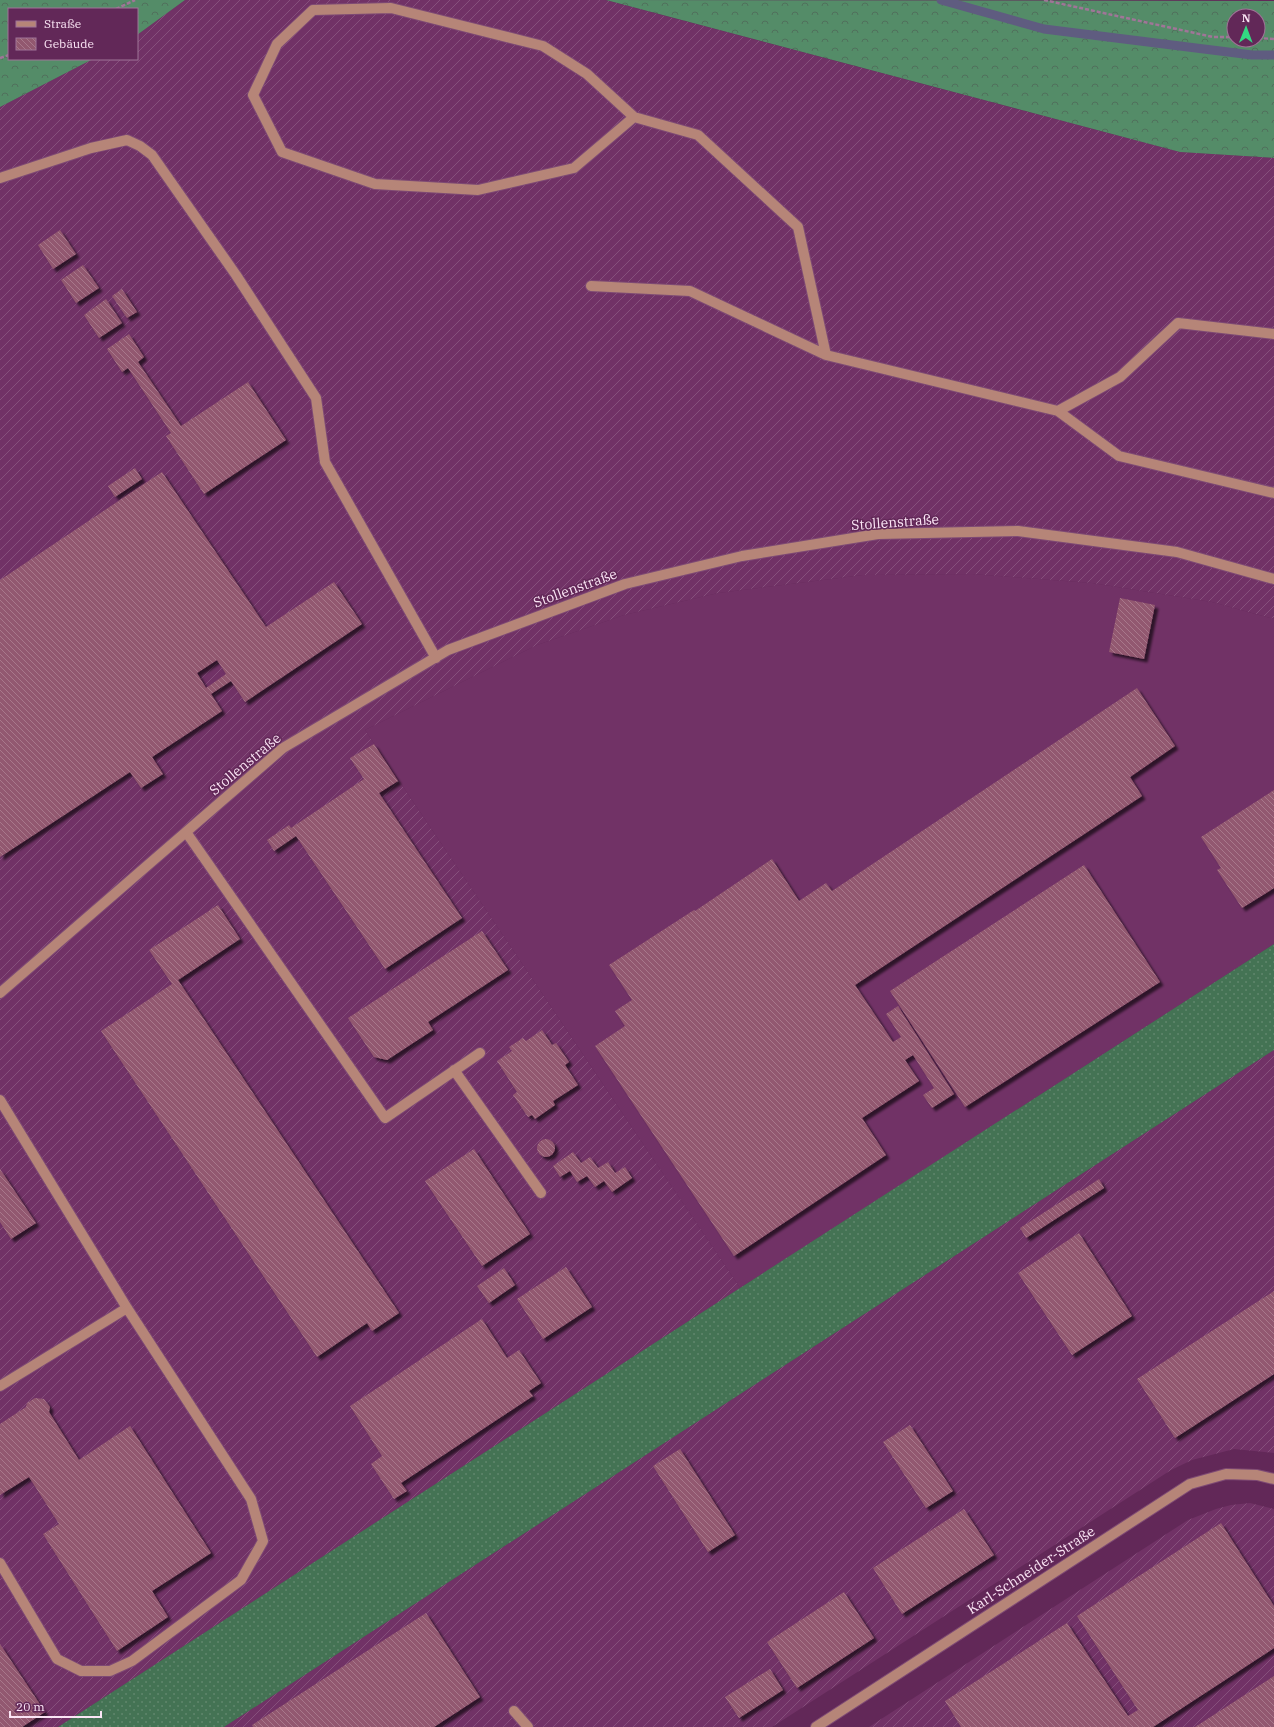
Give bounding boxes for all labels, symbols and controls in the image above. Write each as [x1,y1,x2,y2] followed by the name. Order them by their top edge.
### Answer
[8,8,138,60] legend
[1226,8,1266,48] north arrow
[1242,11,1251,25] text: N
[44,16,81,31] text: Straße
[44,36,94,51] text: Gebäude
[851,510,939,534] street label: Stollenstraße
[531,565,619,611] street label: Stollenstraße
[206,729,284,799] street label: Stollenstraße
[964,1522,1098,1618] street label: Karl-Schneider-Straße
[10,1693,101,1719] scale bar
[16,1699,45,1714] text: 20 m

